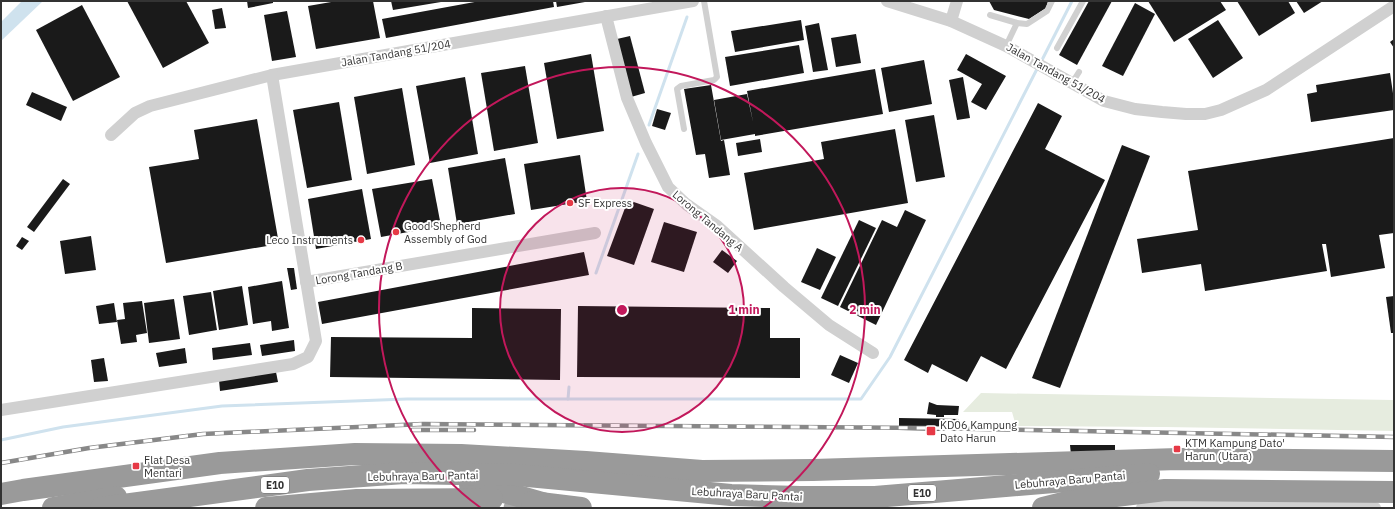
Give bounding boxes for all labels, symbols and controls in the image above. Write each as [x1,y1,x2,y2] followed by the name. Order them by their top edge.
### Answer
[340,36,452,70] street label: Jalan Tandang 51/204
[1004,40,1108,106] street label: Jalan Tandang 51/204
[670,187,746,255] street label: Lorong Tandang A
[578,196,632,210] place label: SF Express
[565,198,575,208] marker: SF Express
[404,219,487,246] place label: Good Shepherd Assembly of God
[391,227,401,237] marker: Good Shepherd Assembly of God
[266,233,353,247] place label: Leco Instruments
[356,235,366,245] marker: Leco Instruments
[314,258,404,288] street label: Lorong Tandang B
[728,302,760,317] text: 1 min
[849,302,881,317] text: 2 min
[615,303,629,317] centre of rings
[940,418,1017,445] place label: KD06 Kampung Dato Harun
[925,425,937,437] marker: KD06 Kampung Dato Harun
[1185,436,1285,463] place label: KTM Kampung Dato' Harun (Utara)
[1172,444,1182,454] marker: KTM Kampung Dato' Harun (Utara)
[144,453,190,480] place label: Flat Desa Mentari
[131,461,141,471] marker: Flat Desa Mentari
[367,468,479,484] street label: Lebuhraya Baru Pantai
[1014,468,1126,492] street label: Lebuhraya Baru Pantai
[261,477,289,493] road number: E10
[691,484,803,504] street label: Lebuhraya Baru Pantai
[908,485,936,501] road number: E10

